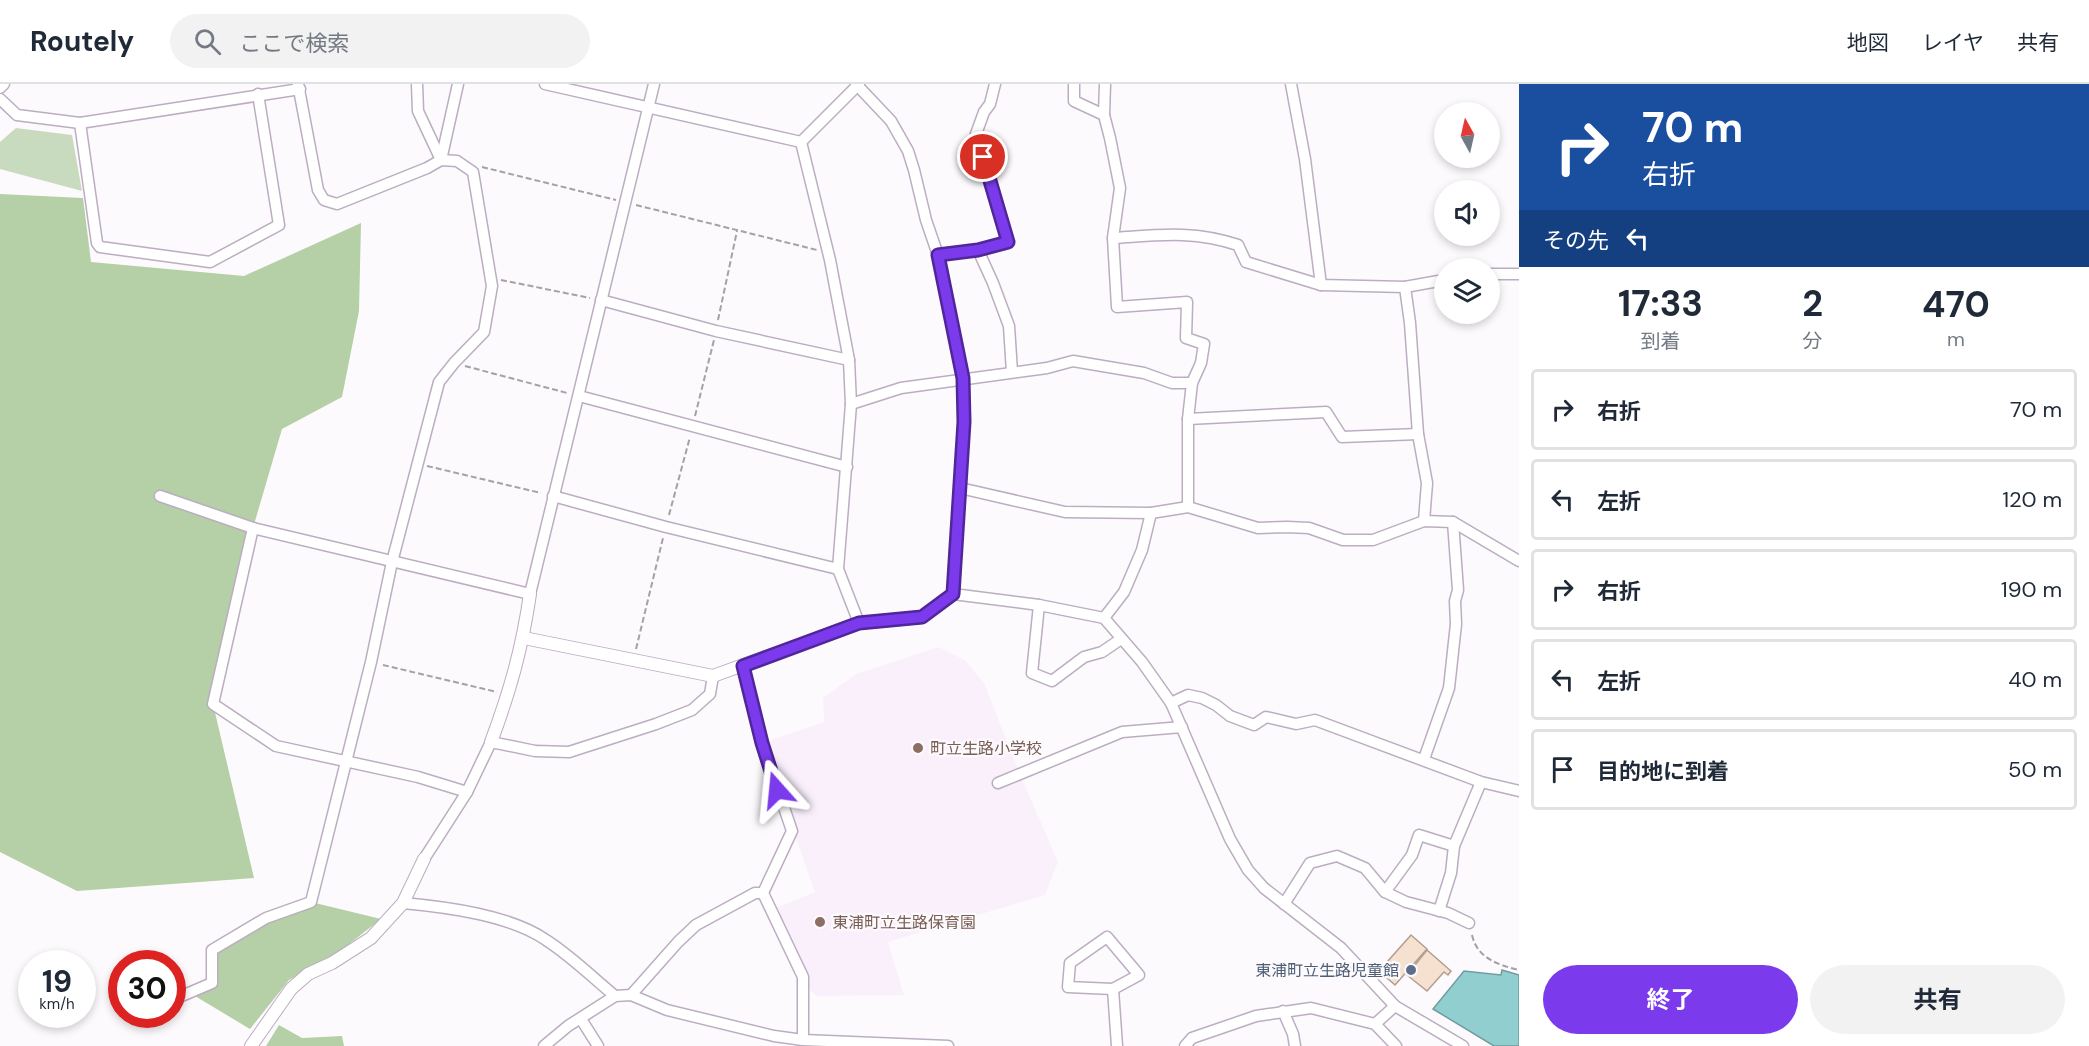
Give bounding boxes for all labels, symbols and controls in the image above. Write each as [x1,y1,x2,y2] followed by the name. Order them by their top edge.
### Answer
[170,14,590,68] search box
[30,23,134,60] text: Routely
[191,25,224,58] icon: search
[239,29,349,58] text: ここで検索
[1847,29,1889,57] text: 地図
[1922,29,1984,57] text: レイヤ
[2017,29,2059,57] text: 共有
[1642,100,1743,155] text: 70 m
[1434,102,1500,168] north arrow
[1434,102,1500,324] map controls
[1543,108,1621,186] icon: right
[957,131,1008,182] pin
[966,140,999,173] icon: arrive
[1642,157,1696,192] text: 右折
[1434,180,1500,246] button: sound
[1621,222,1654,255] icon: left
[1543,226,1609,255] text: その先
[1434,258,1500,324] button: layers
[1618,280,1703,327] text: 17:33
[1802,280,1823,327] text: 2
[1922,281,1990,328] text: 470
[1947,326,1965,352] text: m
[1641,328,1681,354] text: 到着
[1803,328,1823,354] text: 分
[1546,393,1579,426] icon: right
[2010,395,2062,424] text: 70 m
[1597,397,1641,426] text: 右折
[1546,483,1579,516] icon: left
[2002,485,2062,514] text: 120 m
[1597,487,1641,516] text: 左折
[1546,573,1579,606] icon: right
[2001,575,2062,604] text: 190 m
[1597,577,1641,606] text: 右折
[1546,663,1579,696] icon: left
[2008,665,2062,694] text: 40 m
[1597,667,1641,696] text: 左折
[930,738,1042,759] place label: 町立生路小学校
[911,741,925,755] marker: 町立生路小学校
[1546,753,1579,786] icon: arrive
[2008,755,2062,784] text: 50 m
[1597,757,1729,786] text: 目的地に到着
[745,758,809,822] position arrow
[832,912,976,933] place label: 東浦町立生路保育園
[813,915,827,929] marker: 東浦町立生路保育園
[108,950,186,1028] speed limit sign: 30
[1255,960,1399,981] place label: 東浦町立生路児童館
[42,962,72,1001] text: 19
[1404,963,1418,977] marker: 東浦町立生路児童館
[1543,965,1798,1034] button: 終了
[1810,965,2065,1034] button: 共有
[39,994,75,1014] text: km/h

